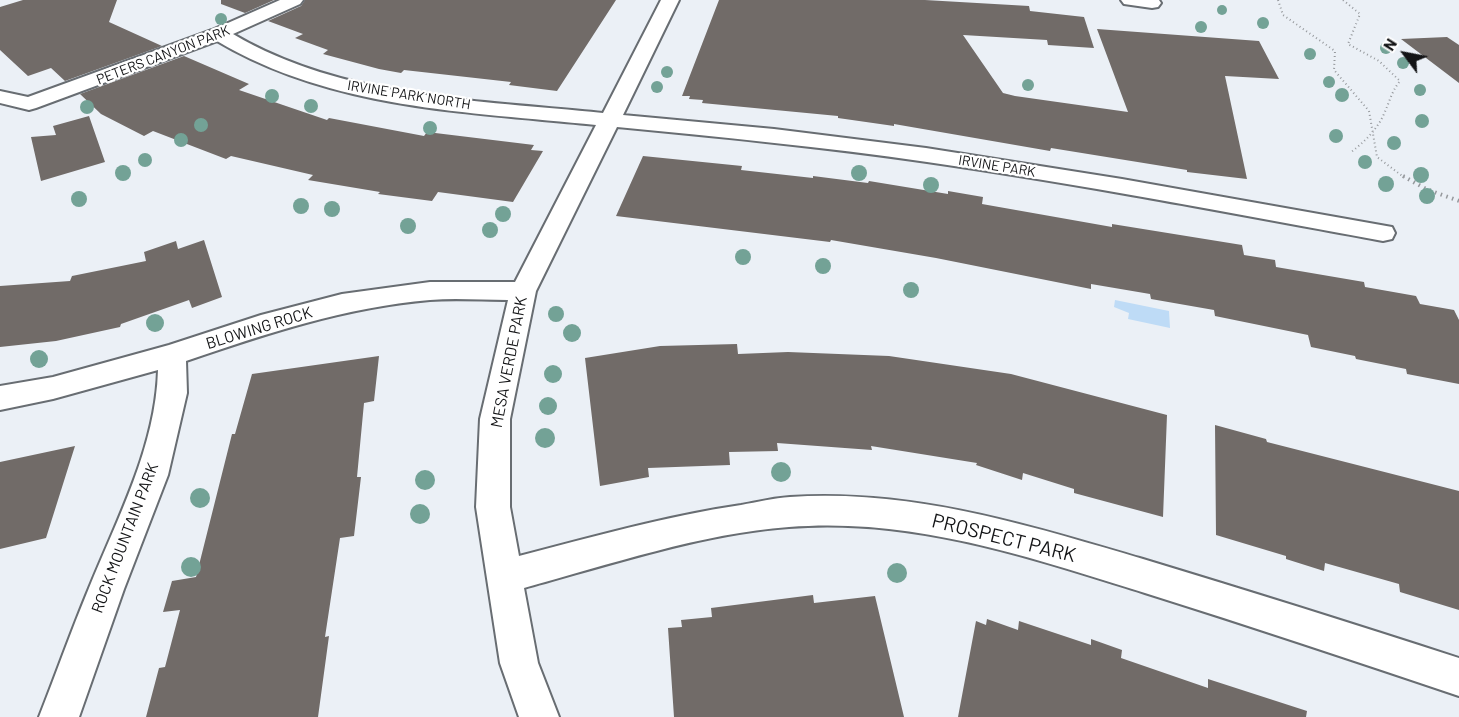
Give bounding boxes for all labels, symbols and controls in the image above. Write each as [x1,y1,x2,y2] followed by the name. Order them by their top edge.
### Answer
[94,22,232,88] street label: PETERS CANYON PARK
[1375,24,1435,84] north arrow
[1378,35,1400,54] text: N
[346,77,472,113] street label: IRVINE PARK NORTH
[957,152,1037,180] street label: IRVINE PARK
[487,295,531,429] street label: MESA VERDE PARK
[204,303,314,353] street label: BLOWING ROCK
[87,460,163,616] street label: ROCK MOUNTAIN PARK
[930,509,1078,567] street label: PROSPECT PARK

